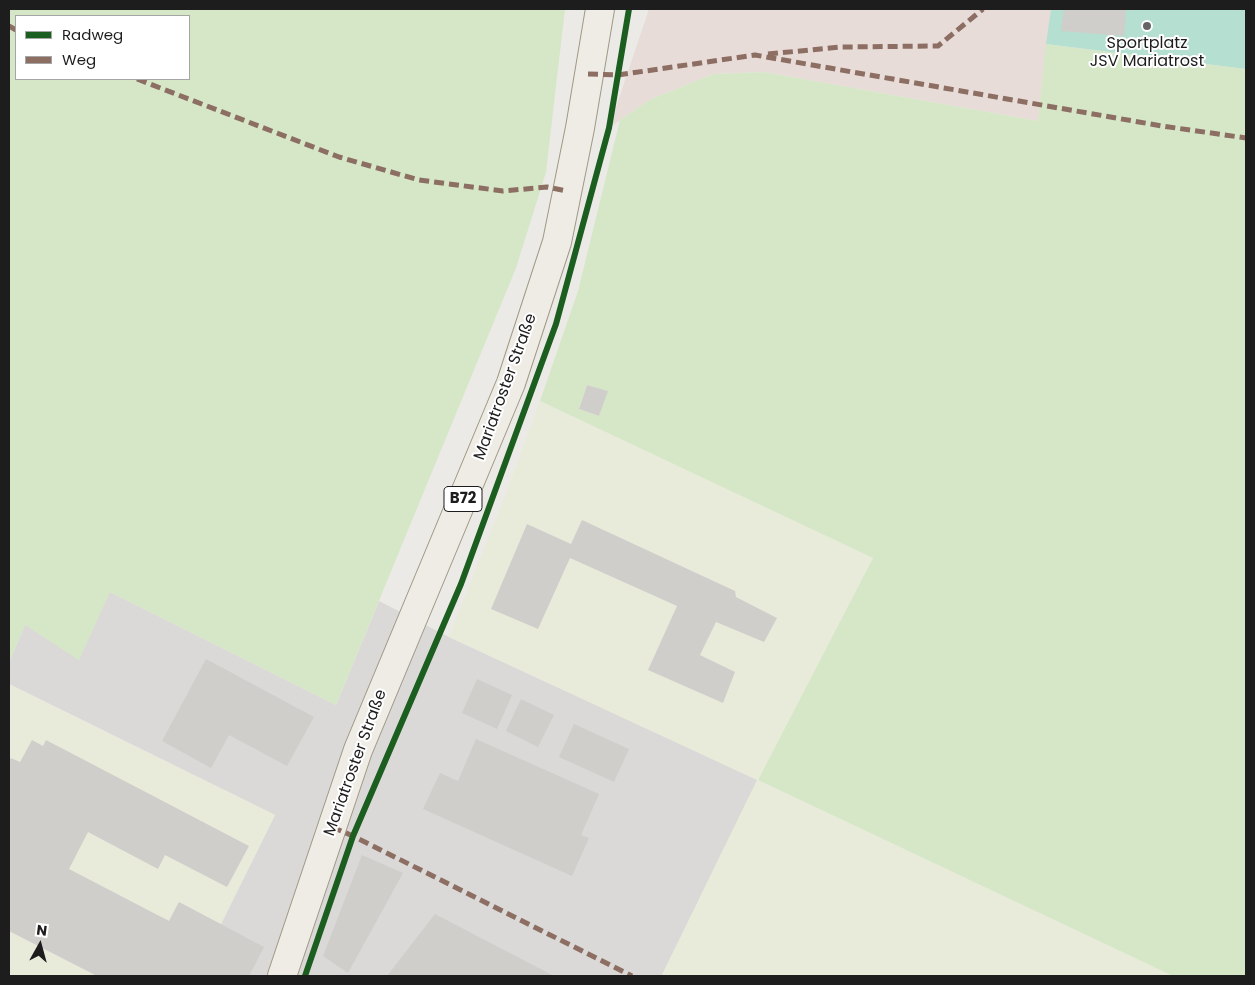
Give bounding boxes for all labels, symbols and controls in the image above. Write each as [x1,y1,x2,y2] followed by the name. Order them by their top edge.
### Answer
[15,15,190,80] legend
[1141,20,1153,32] marker: Sportplatz JSV Mariatrost
[62,24,123,45] text: Radweg
[1090,34,1204,72] place label: Sportplatz JSV Mariatrost
[62,49,96,70] text: Weg
[471,311,541,463] street label: Mariatroster Straße
[444,486,482,512] road number: B72
[321,687,391,839] street label: Mariatroster Straße
[15,920,65,970] north arrow
[35,920,48,941] text: N

